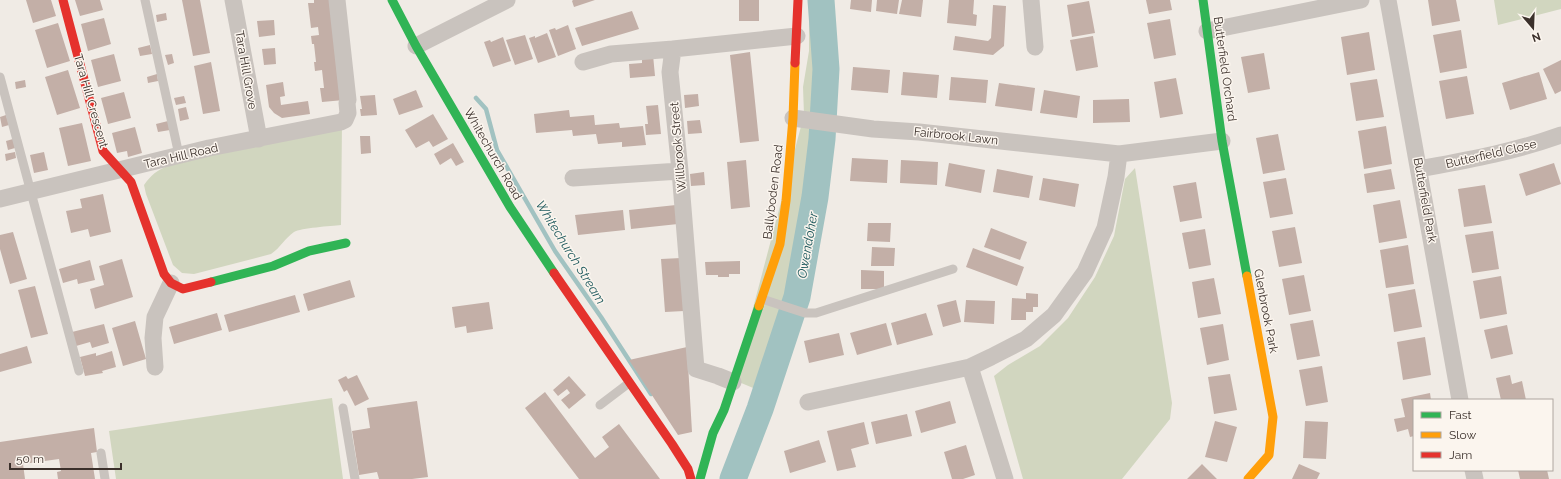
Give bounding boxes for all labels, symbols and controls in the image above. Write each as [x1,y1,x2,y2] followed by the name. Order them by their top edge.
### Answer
[1513,8,1553,48] north arrow
[1211,16,1239,122] street label: Butterfield Orchard
[232,29,260,111] street label: Tara Hill Grove
[1530,29,1542,44] text: N
[71,53,111,149] street label: Tara Hill Crescent
[667,102,689,192] street label: Willbrook Street
[461,106,525,202] street label: Whitechurch Road
[913,125,999,147] street label: Fairbrook Lawn
[1444,137,1538,171] street label: Butterfield Close
[142,141,220,171] street label: Tara Hill Road
[760,144,786,240] street label: Ballyboden Road
[1411,157,1439,244] street label: Butterfield Park
[533,198,609,307] water label: Whitechurch Stream
[794,210,821,279] water label: Owendoher
[1251,268,1281,355] street label: Glenbrook Park
[1413,399,1553,471] legend
[1449,408,1472,422] text: Fast
[1449,428,1476,442] text: Slow
[10,445,121,471] scale bar
[1449,448,1472,462] text: Jam
[16,452,44,466] text: 50 m

